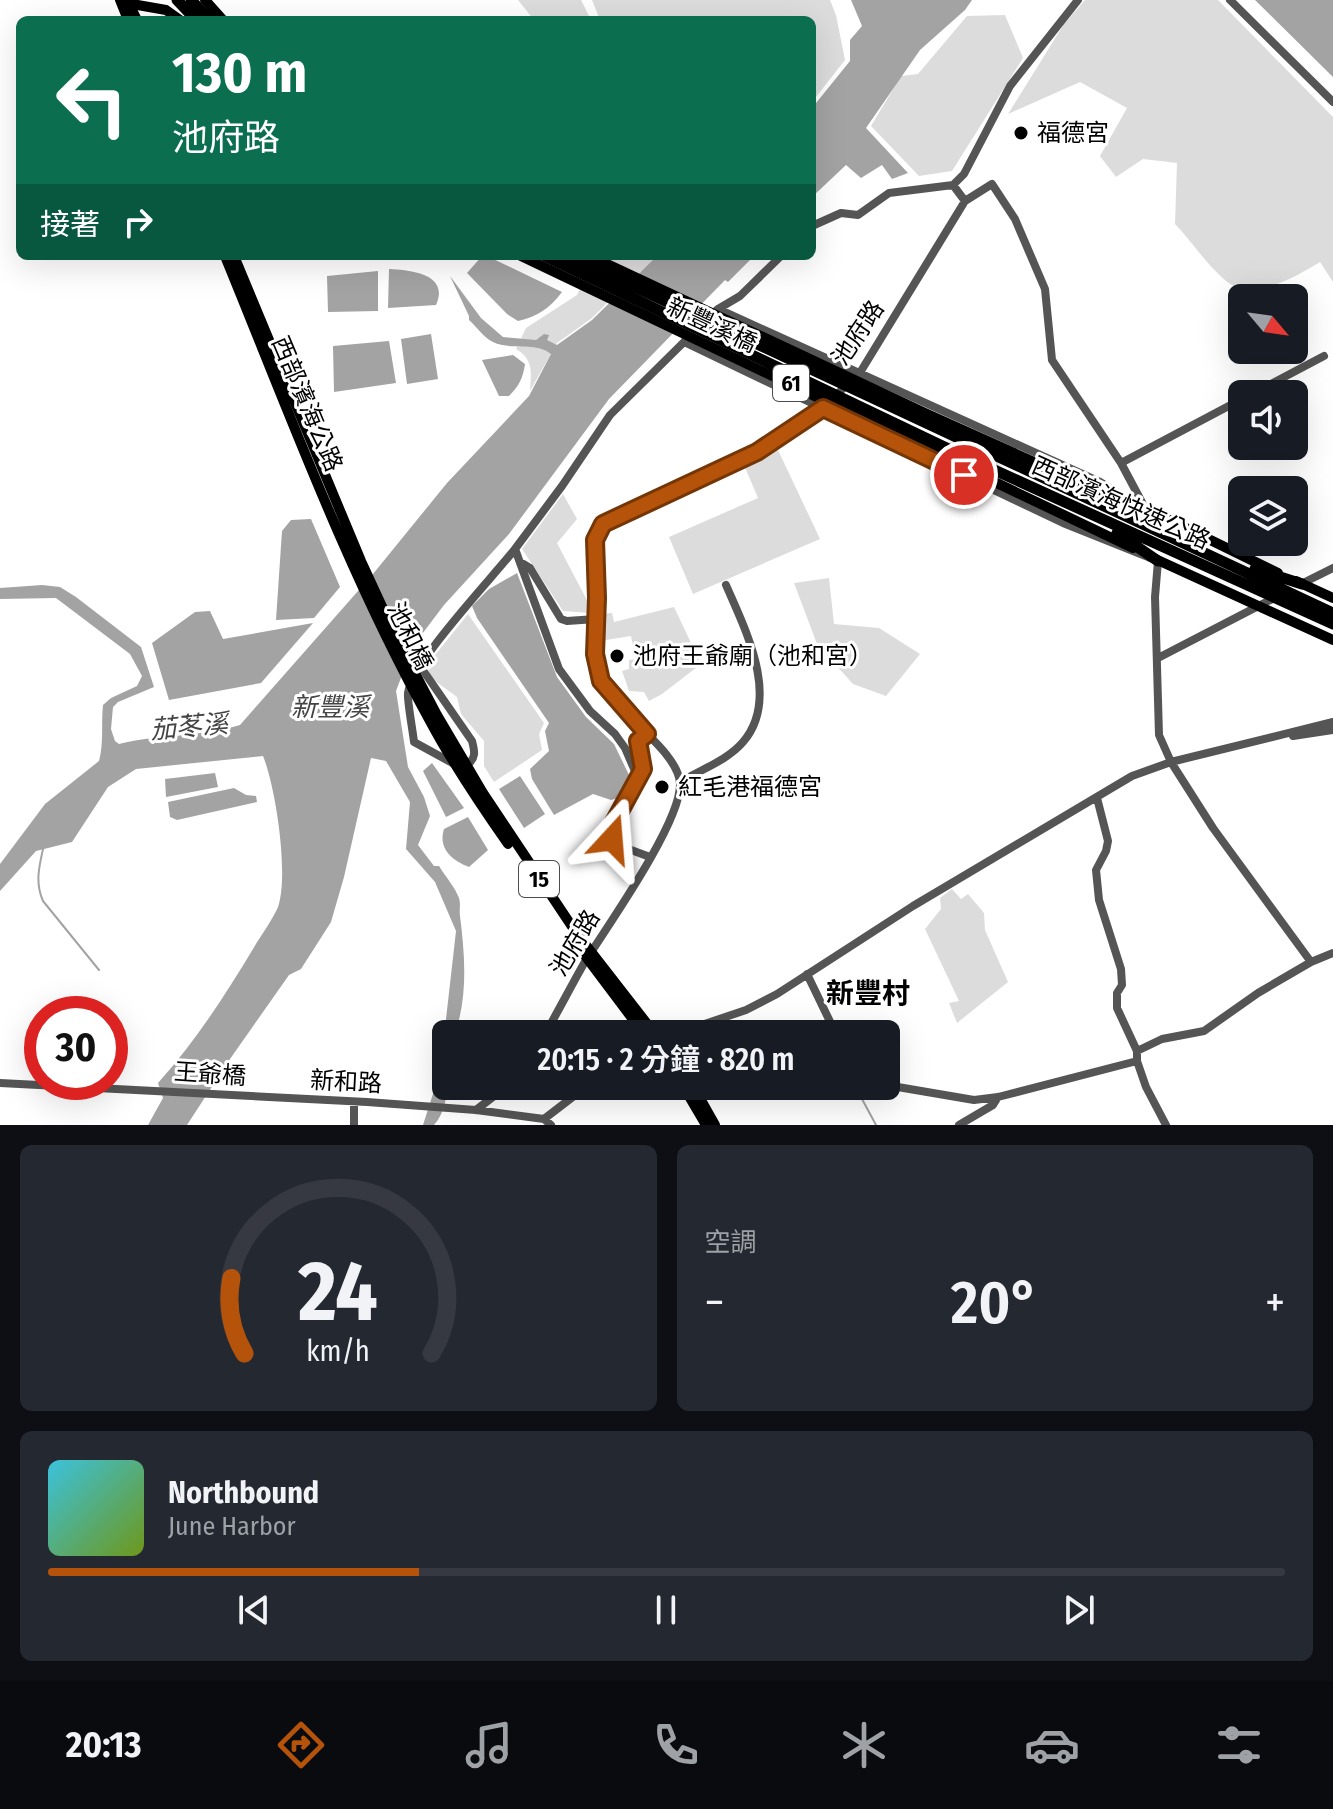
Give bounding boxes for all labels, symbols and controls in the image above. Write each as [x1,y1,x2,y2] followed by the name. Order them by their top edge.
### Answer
[172,40,307,107] text: 130 m
[40,48,144,152] icon: left
[172,116,280,160] text: 池府路
[1037,119,1109,147] place label: 福德宮
[1012,124,1030,142] marker: 福德宮
[116,200,160,244] icon: right
[40,207,100,243] text: 接著
[1228,284,1308,364] north arrow
[1228,284,1308,556] map controls
[663,292,761,358] street label: 新豐溪橋
[826,295,890,371] street label: 池府路
[266,332,348,476] street label: 西部濱海公路
[773,365,809,401] road number: 61
[1228,380,1308,460] button: sound
[930,441,998,509] pin
[1028,451,1214,555] street label: 西部濱海快速公路
[942,453,986,497] icon: arrive
[1228,476,1308,556] button: layers
[382,598,438,674] street label: 池和橋
[633,642,873,670] place label: 池府王爺廟（池和宮）
[608,647,626,665] marker: 池府王爺廟（池和宮）
[291,692,373,723] water label: 新豐溪
[149,708,233,746] water label: 茄苳溪
[678,773,822,801] place label: 紅毛港福德宮
[653,778,671,796] marker: 紅毛港福德宮
[570,797,654,881] position arrow
[519,861,559,897] road number: 15
[544,905,606,981] street label: 池府路
[826,977,910,1010] district label: 新豐村
[24,996,128,1100] speed limit sign: 30
[537,1042,795,1078] text: 20:15 · 2 分鐘 · 820 m
[173,1058,247,1090] street label: 王爺橋
[309,1066,383,1098] street label: 新和路
[705,1227,757,1258] text: 空調
[297,1242,378,1342] text: 24
[951,1267,1039,1339] text: 20°
[705,1276,724,1329] text: −
[1265,1276,1285,1329] text: +
[306,1334,370,1369] text: km/h
[168,1475,319,1511] text: Northbound
[168,1511,296,1542] text: June Harbor
[232,1588,276,1632] icon: previous
[644,1588,688,1632] icon: pause
[1057,1588,1101,1632] icon: next
[273,1717,329,1773] icon: directions
[461,1717,517,1773] icon: music
[648,1717,704,1773] icon: phone
[836,1717,892,1773] icon: climate
[1024,1717,1080,1773] icon: car
[1211,1717,1267,1773] icon: filters
[66,1723,141,1767] text: 20:13

